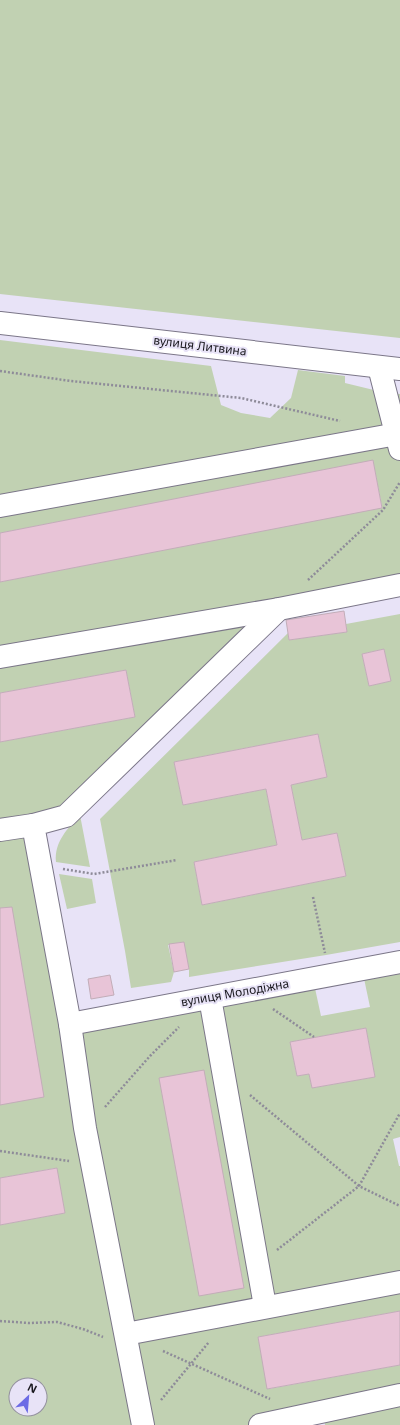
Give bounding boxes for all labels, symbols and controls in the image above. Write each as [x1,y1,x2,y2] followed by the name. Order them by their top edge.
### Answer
[153,331,248,360] street label: вулиця Литвина
[179,975,290,1010] street label: вулиця Молодіжна
[8,1377,48,1417] north arrow
[25,1379,40,1396] text: N

